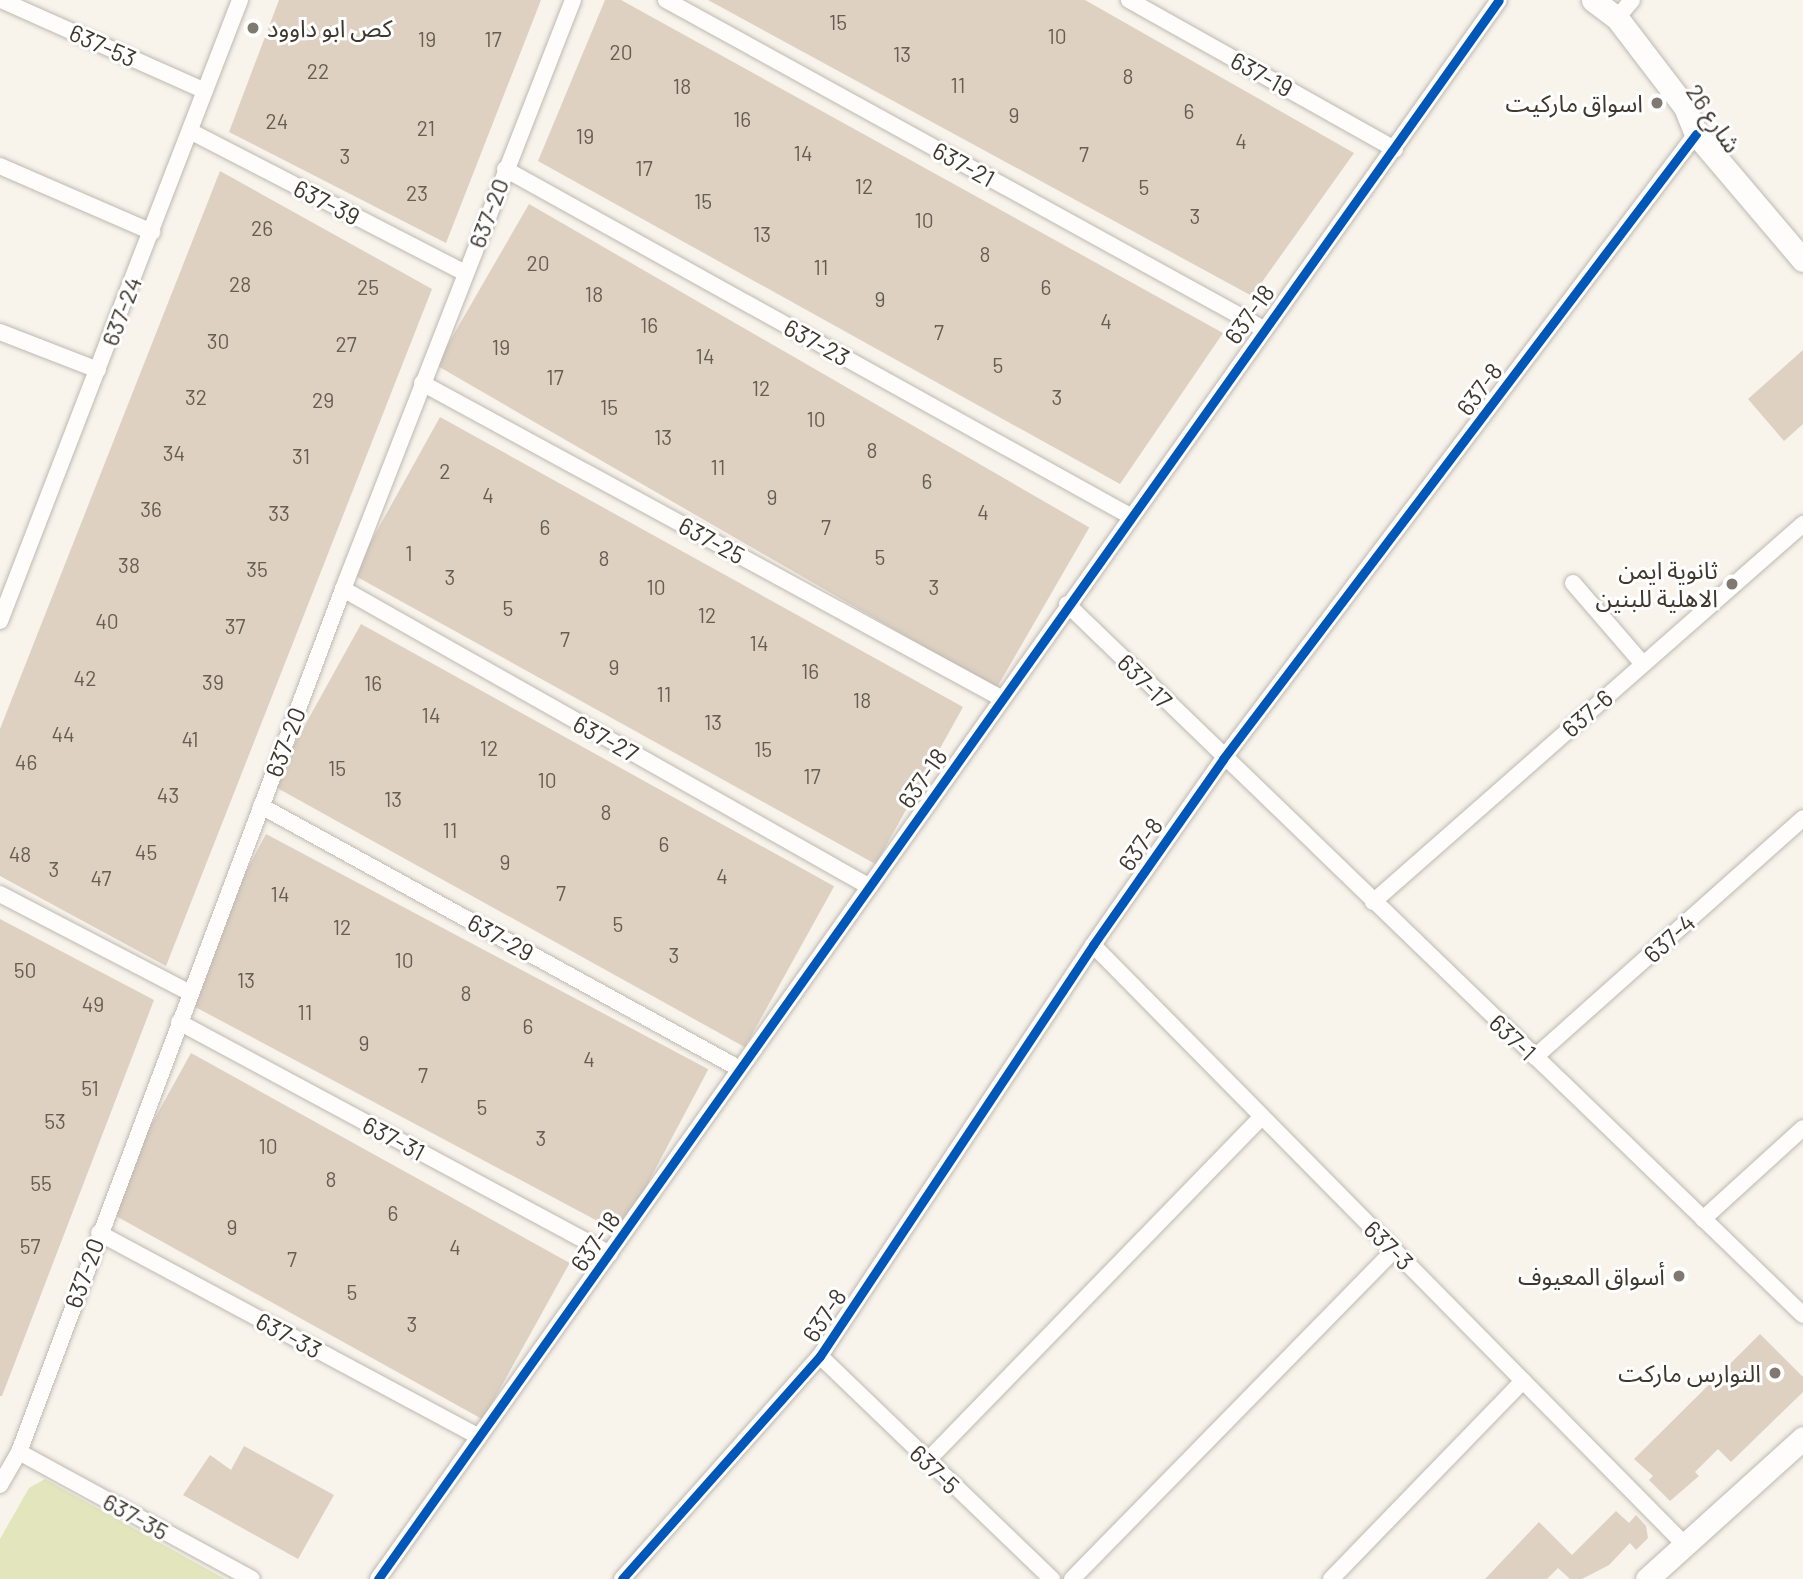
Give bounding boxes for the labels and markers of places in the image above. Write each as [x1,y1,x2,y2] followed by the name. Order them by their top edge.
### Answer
[267,14,392,42] place label: كص ابو داوود
[245,20,261,36] marker: كص ابو داوود
[1506,89,1643,117] place label: اسواق ماركيت
[1649,95,1665,111] marker: اسواق ماركيت
[1596,556,1718,612] place label: ثانوية ايمن الاهلية للبنين
[1724,576,1740,592] marker: ثانوية ايمن الاهلية للبنين
[1518,1262,1665,1290] place label: أسواق المعيوف
[1671,1268,1687,1284] marker: أسواق المعيوف
[1618,1359,1761,1387] place label: النوارس ماركت
[1767,1365,1783,1381] marker: النوارس ماركت

